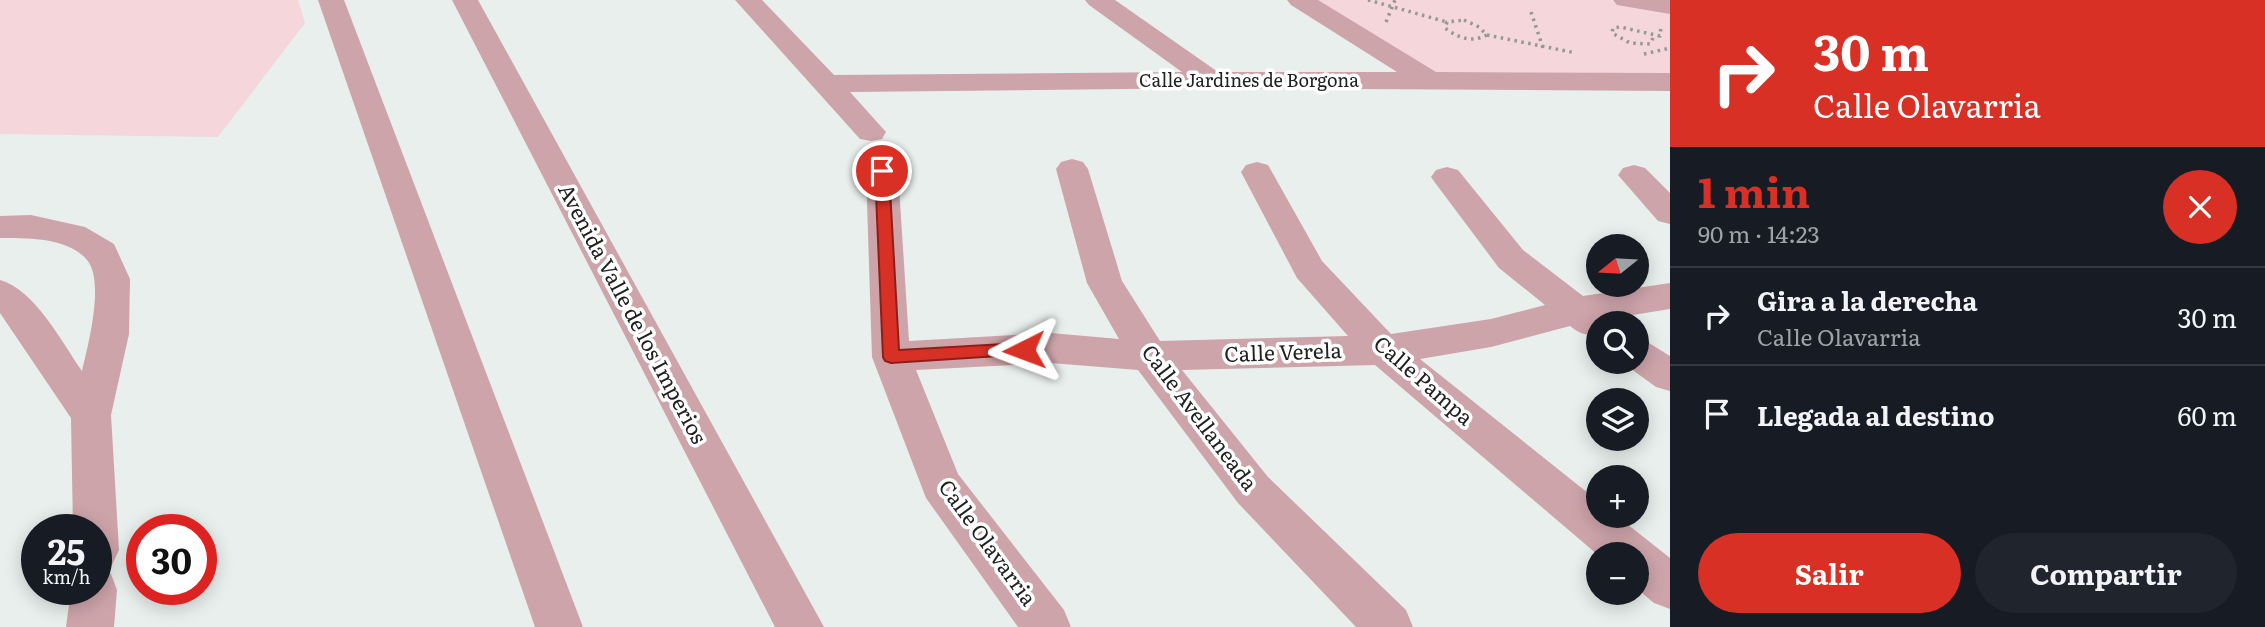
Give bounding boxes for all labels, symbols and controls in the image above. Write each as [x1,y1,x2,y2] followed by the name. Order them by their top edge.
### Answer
[1813,13,1929,86] text: 30 m
[1698,28,1789,119] icon: right
[1139,66,1359,93] street label: Calle Jardines de Borgona
[1813,80,2041,128] text: Calle Olavarria
[852,141,912,201] pin
[863,152,901,190] icon: arrive
[1698,159,1810,221] text: 1 min
[2163,170,2237,244] button: close
[552,177,716,448] street label: Avenida Valle de los Imperios
[1698,216,1820,250] text: 90 m · 14:23
[1586,234,1648,298] north arrow
[1586,234,1649,605] map controls
[1757,280,1977,319] text: Gira a la derecha
[1698,297,1736,335] icon: right
[2177,297,2237,336] text: 30 m
[1586,311,1649,374] button: search
[987,313,1061,387] position arrow
[1757,319,1921,353] text: Calle Olavarria
[1368,327,1482,432] street label: Calle Pampa
[1224,333,1343,368] street label: Calle Verela
[1136,337,1267,497] street label: Calle Avellaneada
[1586,388,1649,451] button: layers
[1698,395,1736,433] icon: arrive
[1757,395,1994,434] text: Llegada al destino
[2178,395,2237,434] text: 60 m
[1586,465,1649,528] button: +
[933,472,1046,612] street label: Calle Olavarria
[126,514,217,605] speed limit sign: 30
[48,524,85,576] text: 25
[1698,533,1961,613] button: Salir
[1975,533,2237,613] button: Compartir
[1586,542,1649,605] button: −
[43,563,90,590] text: km/h

